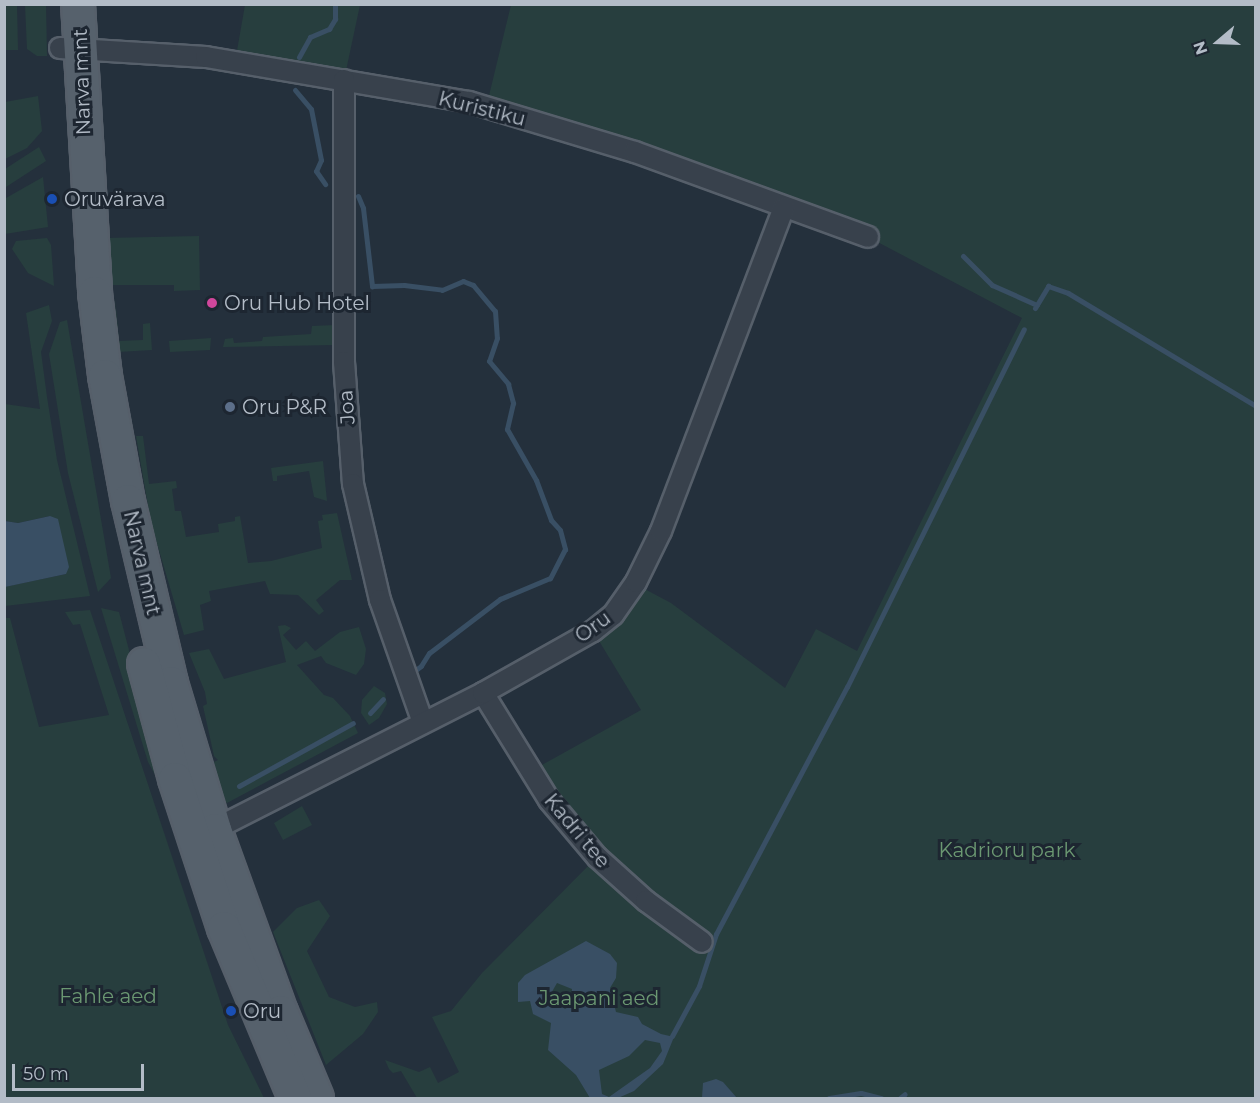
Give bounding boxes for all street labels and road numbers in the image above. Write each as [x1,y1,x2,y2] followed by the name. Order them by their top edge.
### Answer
[68,28,96,136] street label: Narva mnt
[436,87,528,131] street label: Kuristiku
[334,389,360,425] street label: Joa
[118,508,166,618] street label: Narva mnt
[570,606,616,648] street label: Oru
[539,789,615,873] street label: Kadri tee

